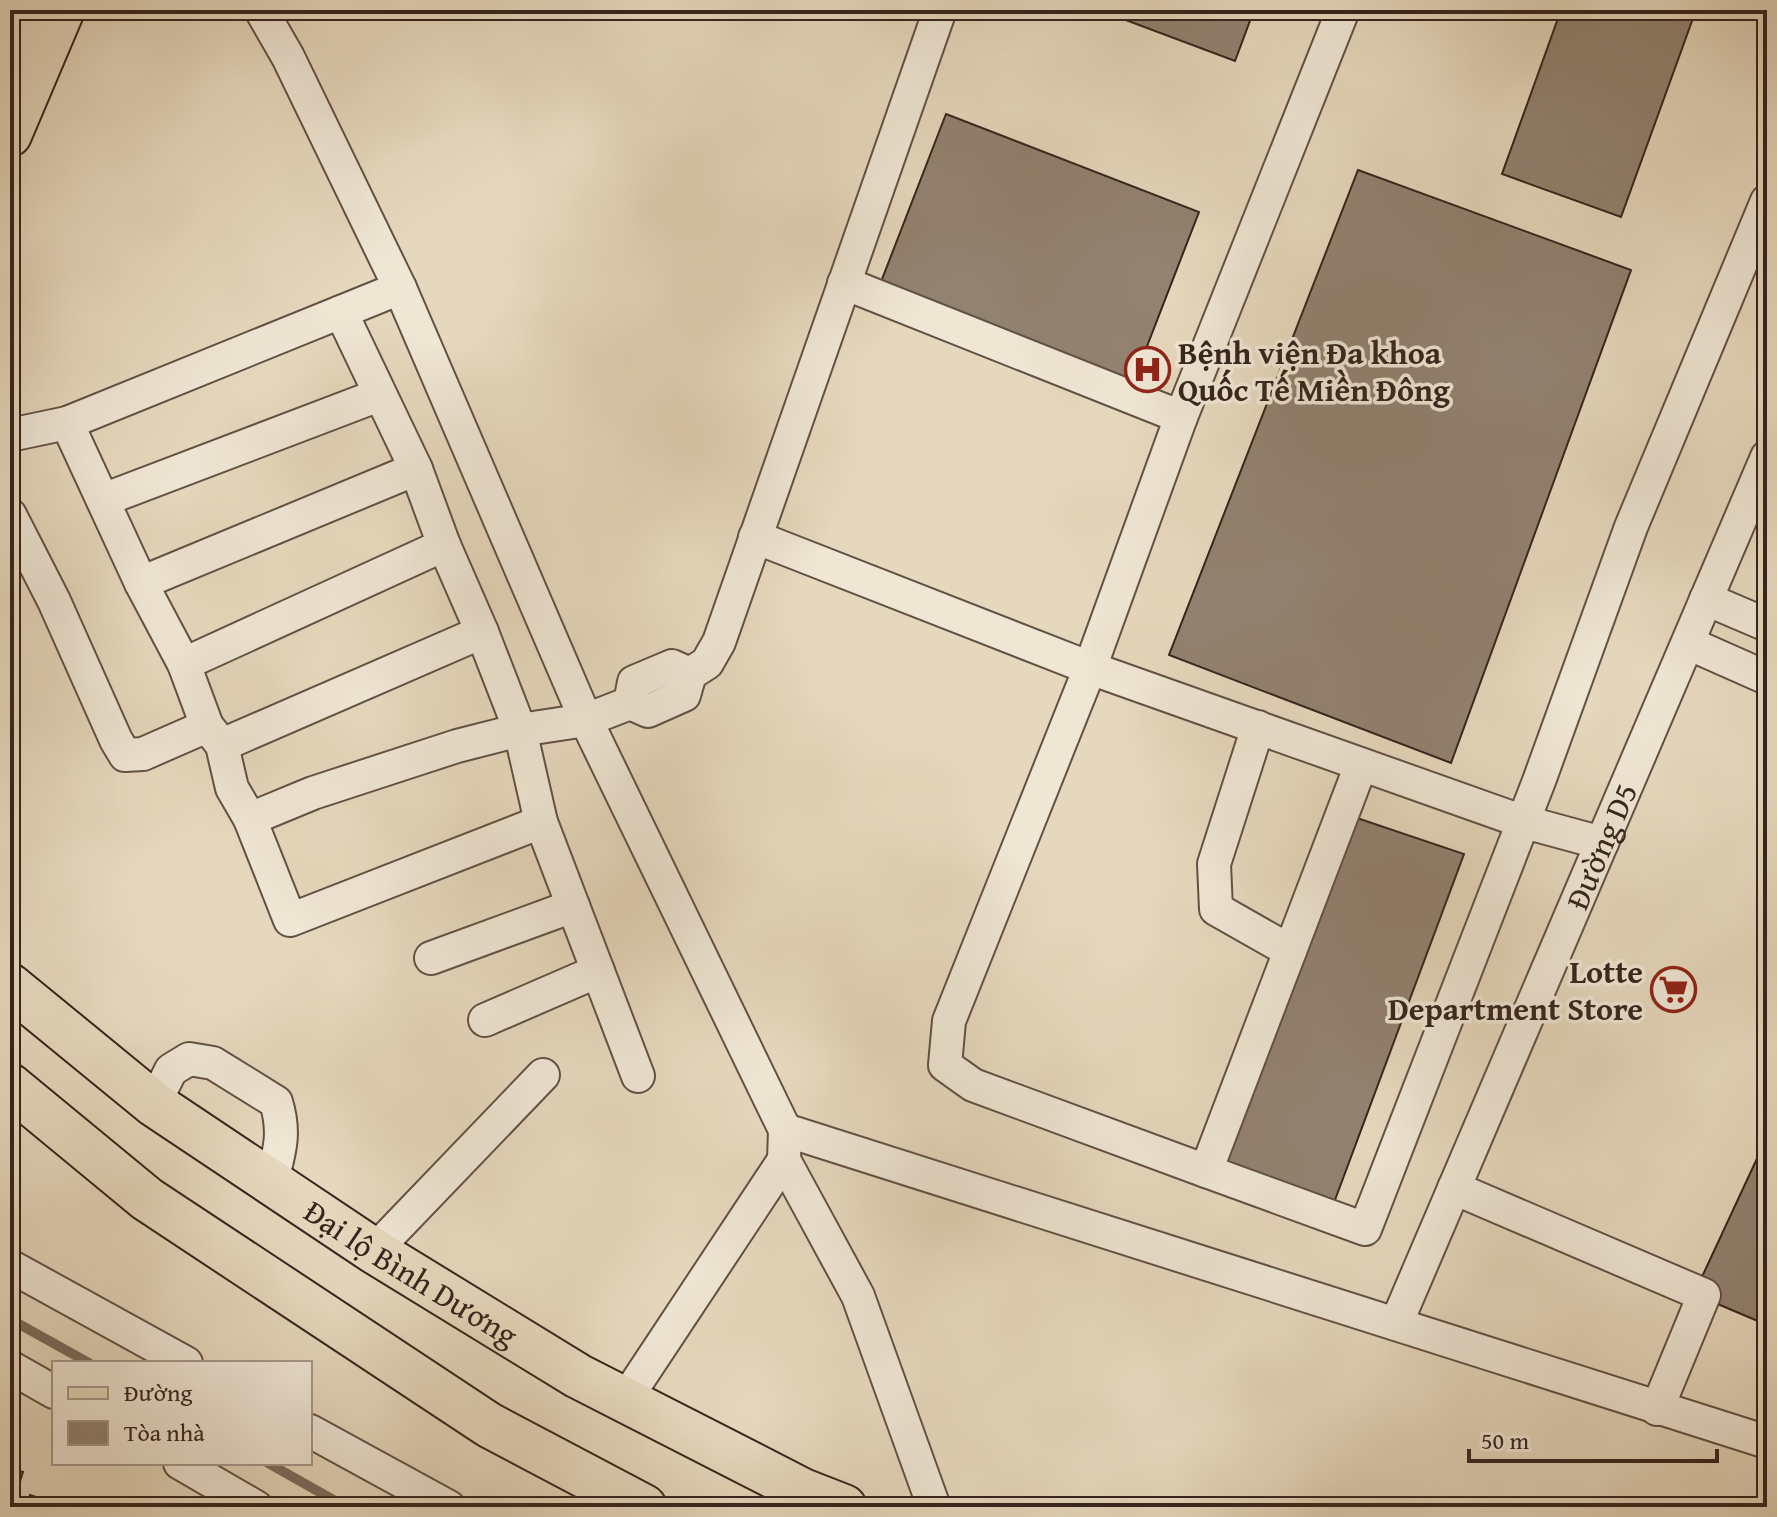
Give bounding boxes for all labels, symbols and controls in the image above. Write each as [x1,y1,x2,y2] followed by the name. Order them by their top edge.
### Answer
[1178,329,1450,413] place label: Bệnh viện Đa khoa Quốc Tế Miền Đông
[1123,346,1171,394] hospital icon: Bệnh viện Đa khoa Quốc Tế Miền Đông
[1553,775,1648,916] street label: Đường D5
[1388,948,1643,1032] place label: Lotte Department Store
[1650,965,1698,1013] supermarket icon: Lotte Department Store
[295,1188,527,1358] street label: Đại lộ Bình Dương
[52,1361,312,1465] legend
[124,1375,193,1410] text: Đường
[1469,1413,1717,1463] scale bar
[124,1415,205,1450] text: Tòa nhà
[1481,1423,1529,1458] text: 50 m

